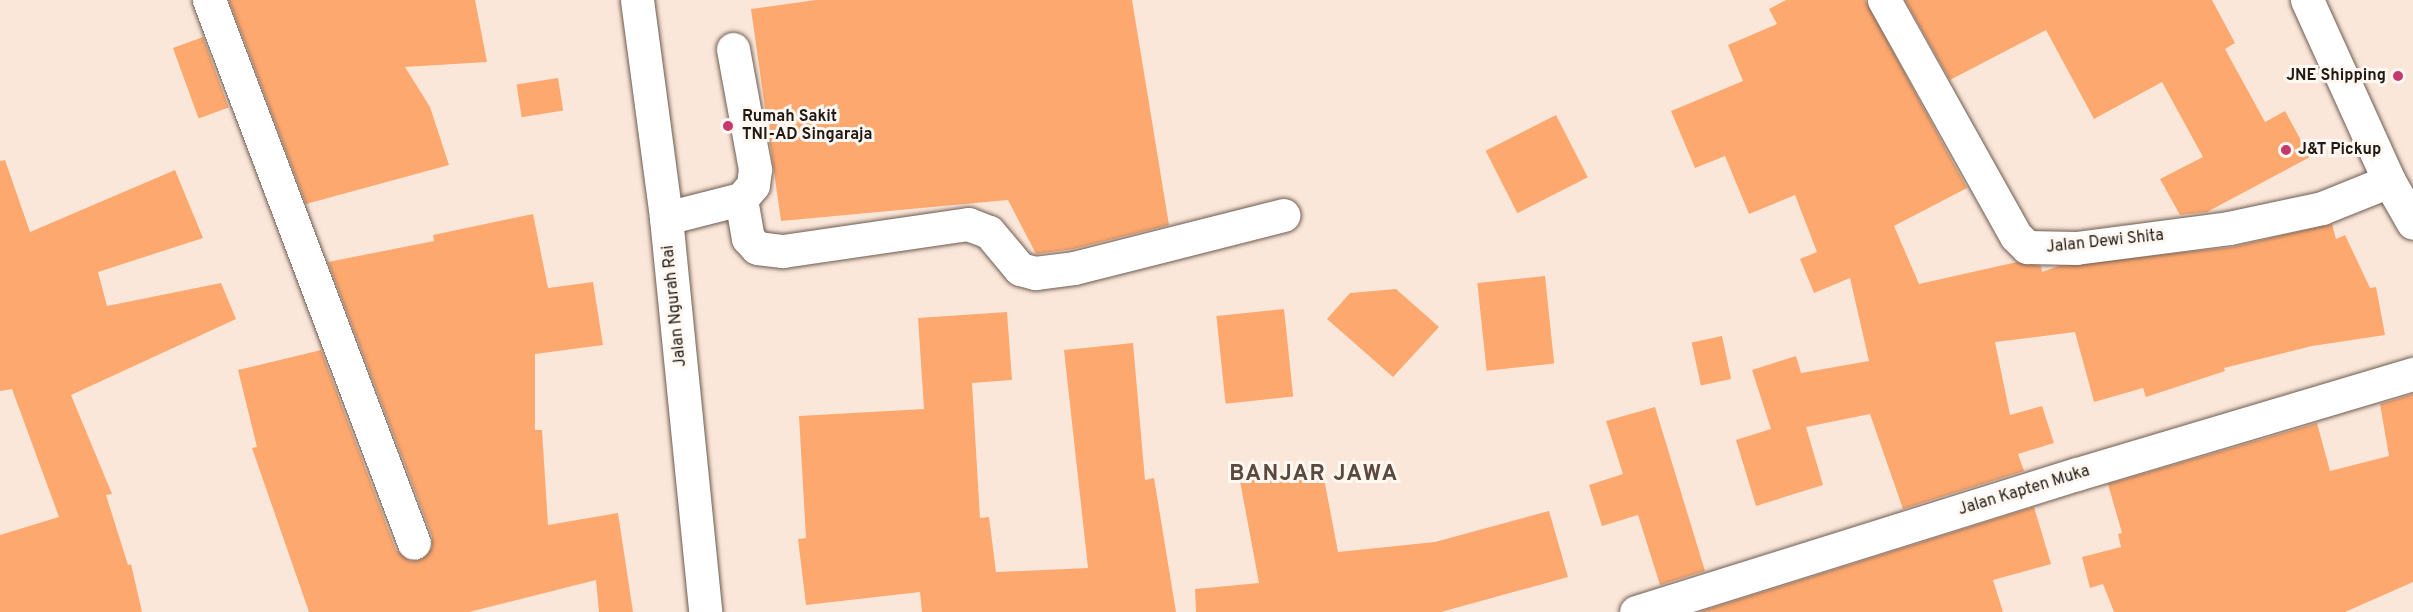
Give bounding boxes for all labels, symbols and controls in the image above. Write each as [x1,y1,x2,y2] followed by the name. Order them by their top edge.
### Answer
[2286,66,2386,86] place label: JNE Shipping
[2391,69,2405,83] marker: JNE Shipping
[742,107,873,145] place label: Rumah Sakit TNI-AD Singaraja
[719,117,737,135] marker: Rumah Sakit TNI-AD Singaraja
[2298,140,2381,160] place label: J&T Pickup
[2279,143,2293,157] marker: J&T Pickup
[2045,226,2165,258] street label: Jalan Dewi Shita
[659,244,691,368] street label: Jalan Ngurah Rai
[1229,462,1399,488] district label: BANJAR JAWA
[1956,462,2092,520] street label: Jalan Kapten Muka

